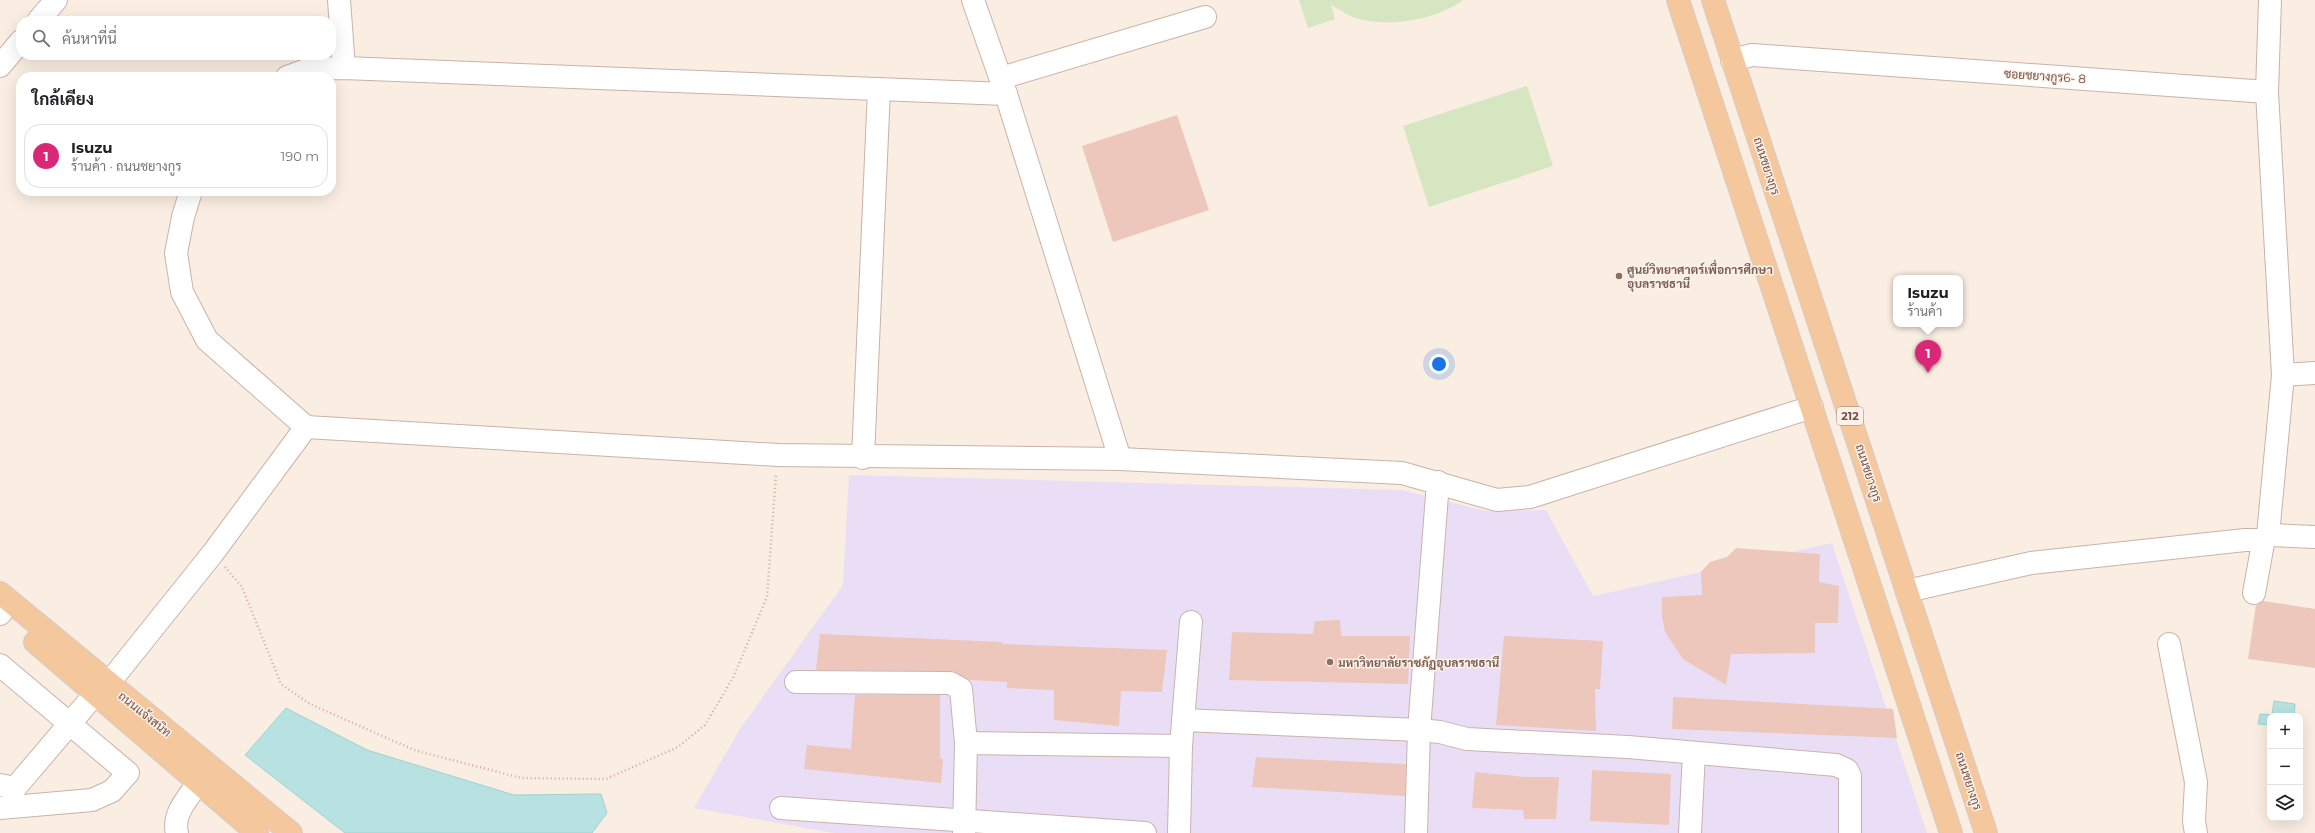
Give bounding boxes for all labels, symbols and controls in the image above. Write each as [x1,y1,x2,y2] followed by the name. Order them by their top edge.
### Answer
[16,16,336,60] search box
[30,27,52,49] icon: search
[62,29,117,48] text: ค้นหาที่นี่
[2003,66,2087,87] street label: ซอยชยางกูร6- 8
[32,89,94,109] text: ใกล้เคียง
[1750,135,1784,198] street label: ถนนชยางกูร
[71,138,113,157] text: Isuzu
[43,148,49,164] text: 1
[281,148,319,164] text: 190 m
[71,158,182,174] text: ร้านค้า · ถนนชยางกูร
[1627,259,1773,292] place label: ศูนย์วิทยาศาตร์เพื่อการศึกษา อุบลราชธานี
[1614,271,1624,281] marker: ศูนย์วิทยาศาตร์เพื่อการศึกษา อุบลราชธานี
[1893,275,1963,327] popup
[1907,283,1949,302] text: Isuzu
[1907,303,1942,319] text: ร้านค้า
[1915,340,1941,373] pin: 1
[1429,354,1449,374] your location
[1837,407,1863,425] road number: 212
[1852,442,1886,505] street label: ถนนชยางกูร
[1338,655,1500,671] place label: มหาวิทยาลัยราชภัฏอุบลราชธานี
[1325,657,1335,667] marker: มหาวิทยาลัยราชภัฏอุบลราชธานี
[115,688,175,740] street label: ถนนแจ้งสนิท
[2267,713,2303,821] map controls
[2267,713,2303,749] button: +
[2267,749,2303,785] button: −
[1952,750,1986,813] street label: ถนนชยางกูร
[2267,785,2303,821] button: layers

